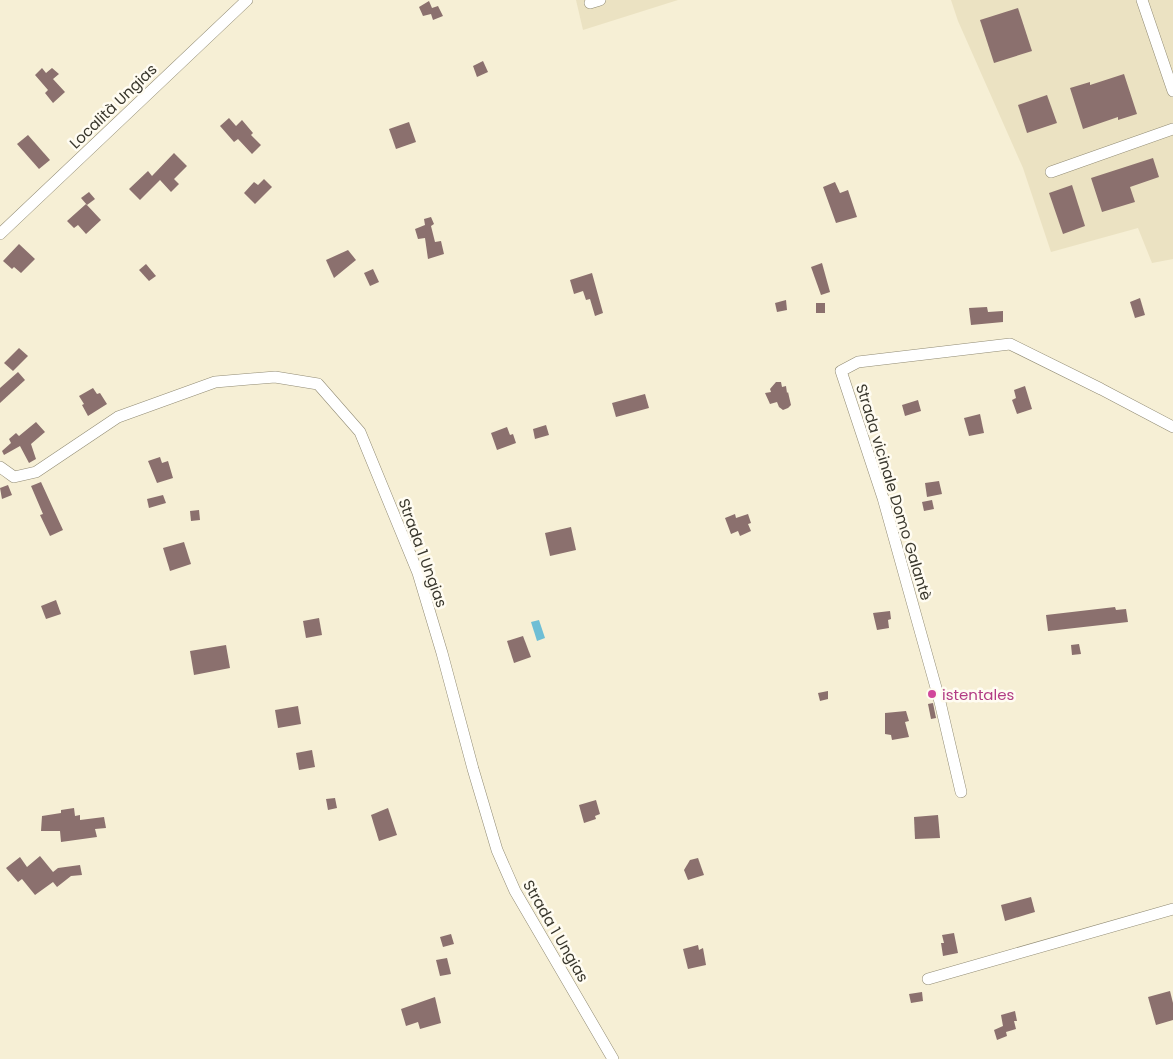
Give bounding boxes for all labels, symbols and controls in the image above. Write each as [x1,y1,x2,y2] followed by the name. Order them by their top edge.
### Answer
[65,59,161,153] street label: Località Ungias
[851,381,937,603] street label: Strada vicinale Domo Galantè
[394,496,453,611] street label: Strada 1 Ungias
[942,684,1014,705] place label: istentales
[926,688,938,700] marker: istentales
[518,876,594,986] street label: Strada 1 Ungias

